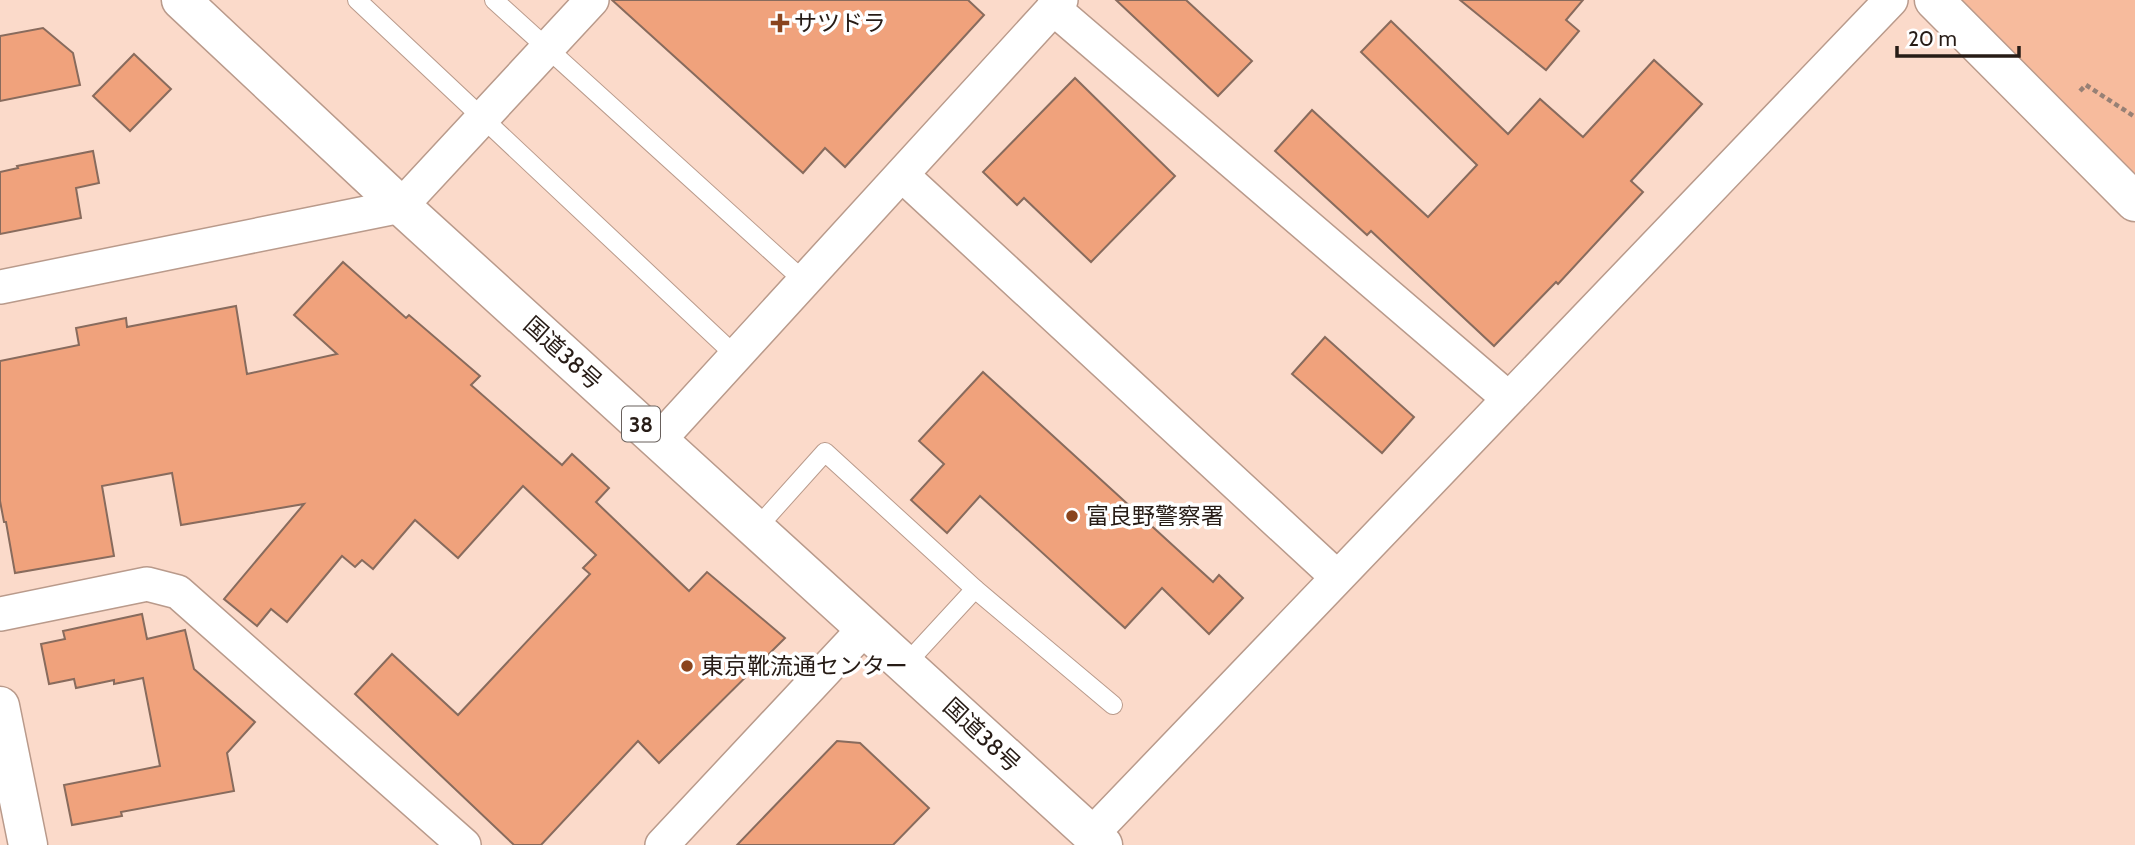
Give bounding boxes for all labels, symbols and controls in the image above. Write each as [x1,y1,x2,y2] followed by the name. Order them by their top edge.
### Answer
[794,9,886,37] place label: サツドラ
[1897,14,2020,58] scale bar
[772,15,788,31] marker: サツドラ
[1908,26,1957,51] text: 20 m
[518,311,608,395] street label: 国道38号
[622,406,660,442] road number: 38
[1086,502,1224,530] place label: 富良野警察署
[1064,508,1080,524] marker: 富良野警察署
[701,652,908,680] place label: 東京靴流通センター
[679,658,695,674] marker: 東京靴流通センター
[938,692,1026,778] street label: 国道38号

